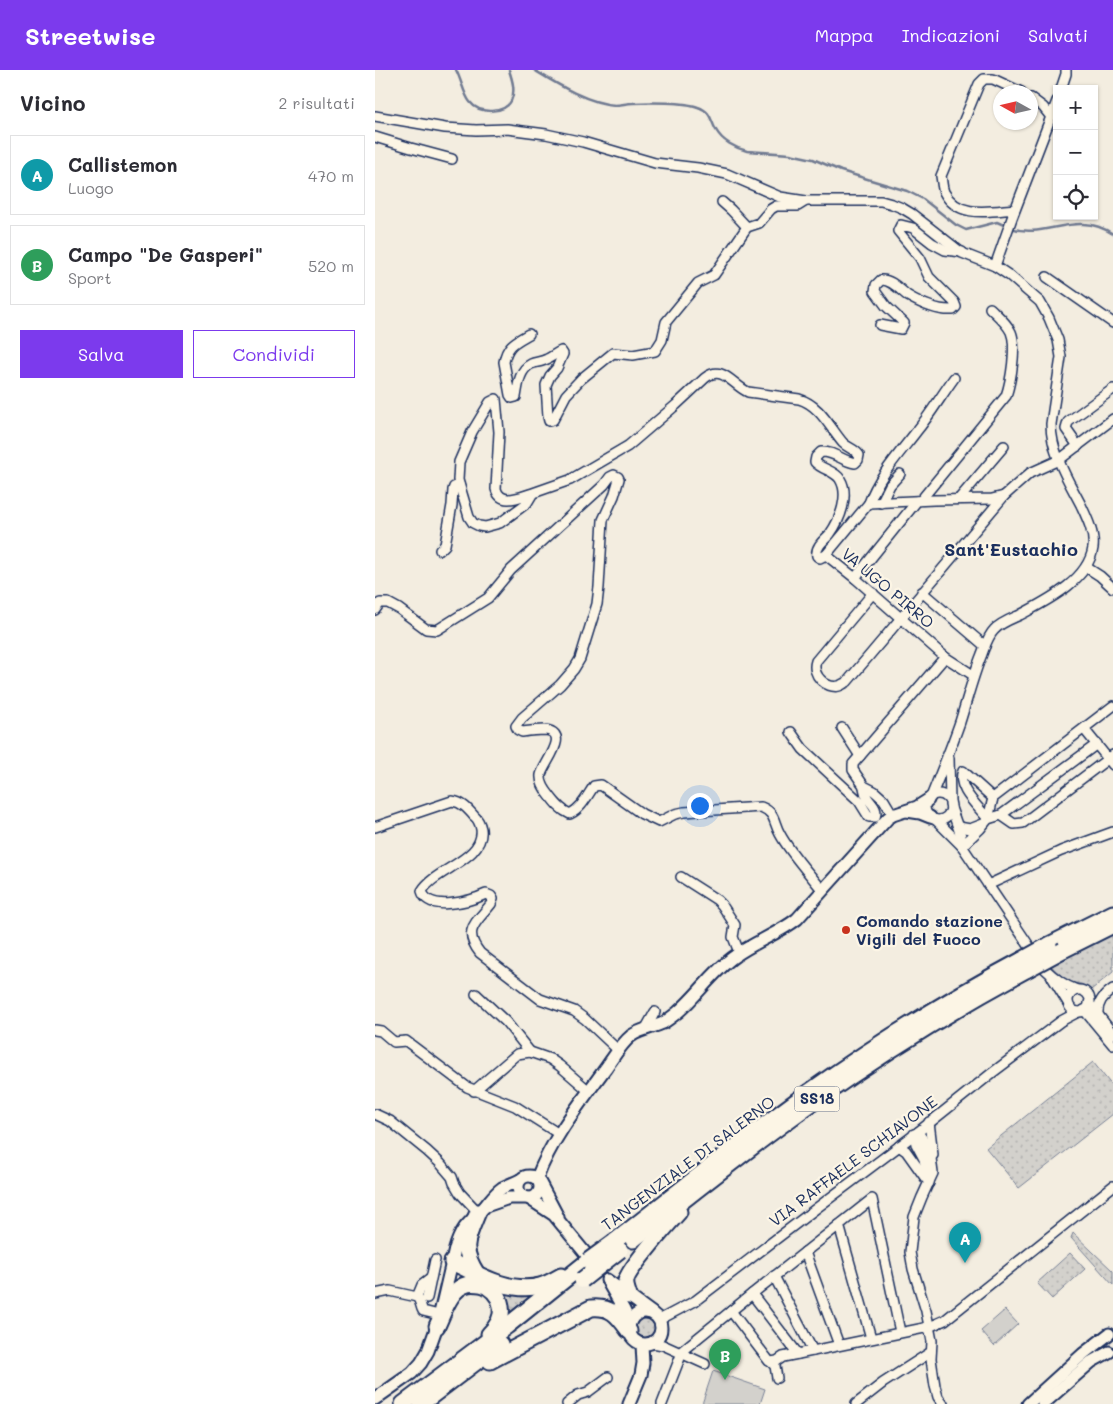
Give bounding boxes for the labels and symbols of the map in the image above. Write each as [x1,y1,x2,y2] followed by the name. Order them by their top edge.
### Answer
[993,85,1038,130] north arrow
[944,537,1078,561] district label: Sant'Eustachio
[838,543,939,632] street label: VA UGO PIRRO
[687,793,713,819] your location
[856,910,1003,949] place label: Comando stazione Vigili del Fuoco
[840,924,852,936] marker: Comando stazione Vigili del Fuoco
[795,1086,839,1112] road number: SS18
[764,1090,941,1231] street label: VIA RAFFAELE SCHIAVONE
[597,1091,779,1235] street label: TANGENZIALE DI SALERNO
[949,1222,981,1263] pin: A
[709,1339,741,1380] pin: B

